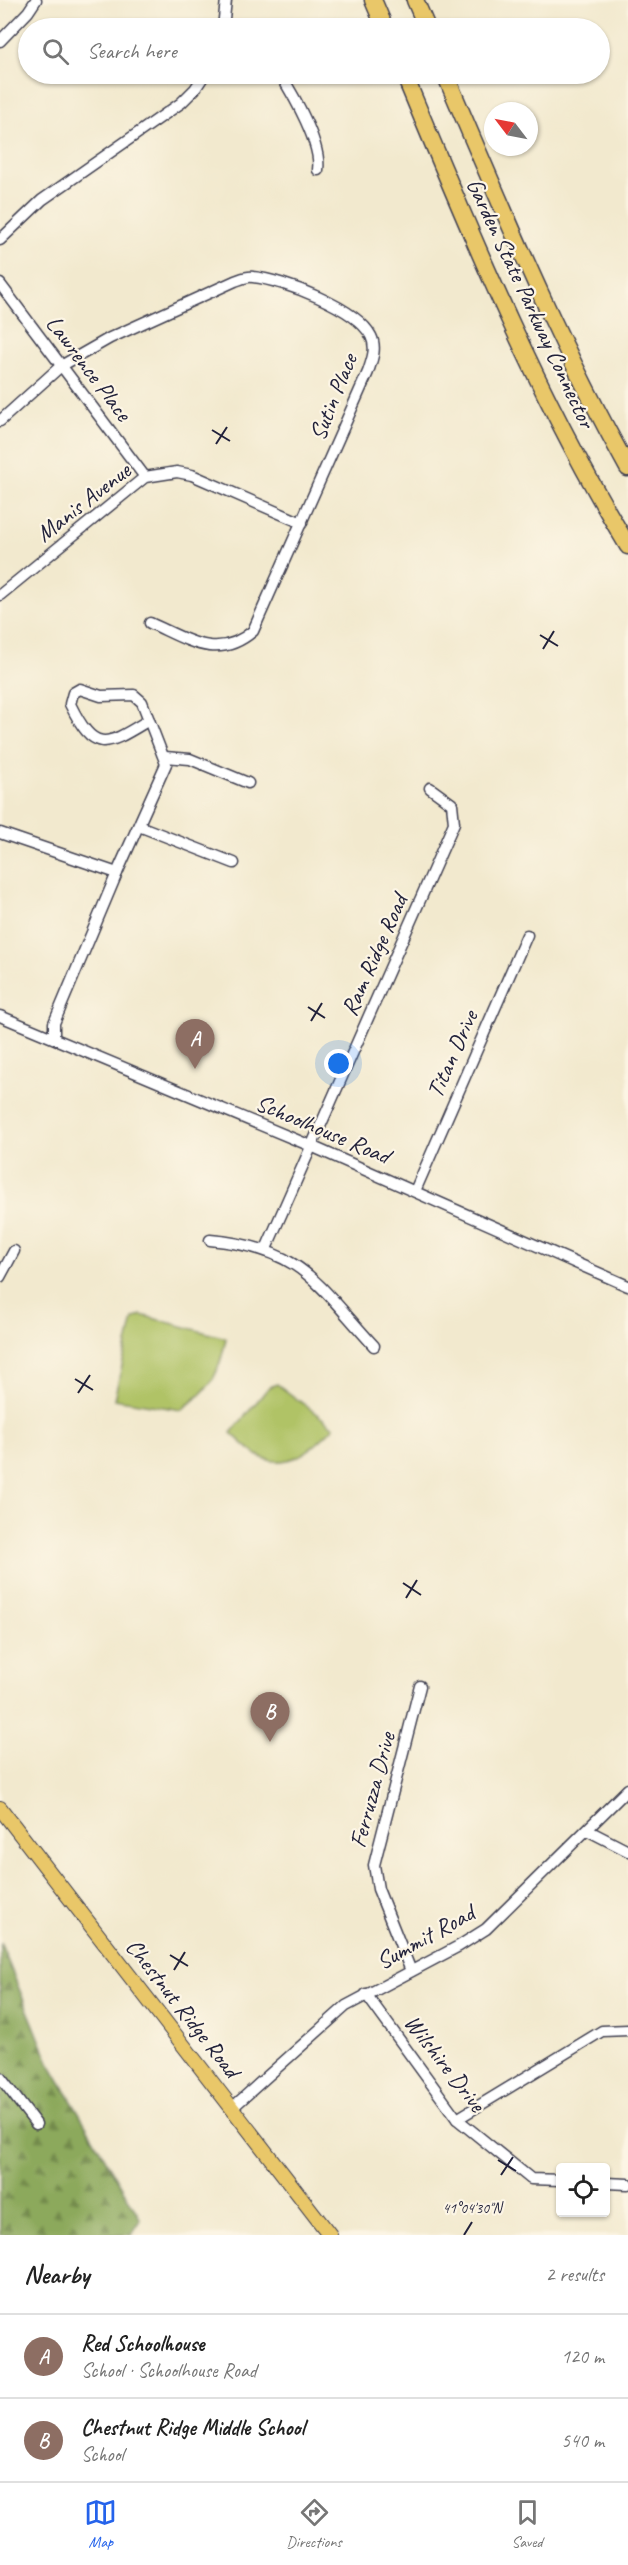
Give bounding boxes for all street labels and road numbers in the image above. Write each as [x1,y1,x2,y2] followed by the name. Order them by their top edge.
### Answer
[460,173,603,435] street label: Garden State Parkway Connector
[40,309,140,429] street label: Lawrence Place
[302,347,365,445] street label: Sutin Place
[30,454,138,548] street label: Manis Avenue
[334,886,416,1020] street label: Ram Ridge Road
[420,1004,485,1102] street label: Titan Drive
[251,1087,398,1172] street label: Schoolhouse Road
[342,1727,402,1851] street label: Ferruzza Drive
[371,1896,482,1976] street label: Summit Road
[119,1932,249,2086] street label: Chestnut Ridge Road
[398,2008,494,2119] street label: Wilshire Drive

